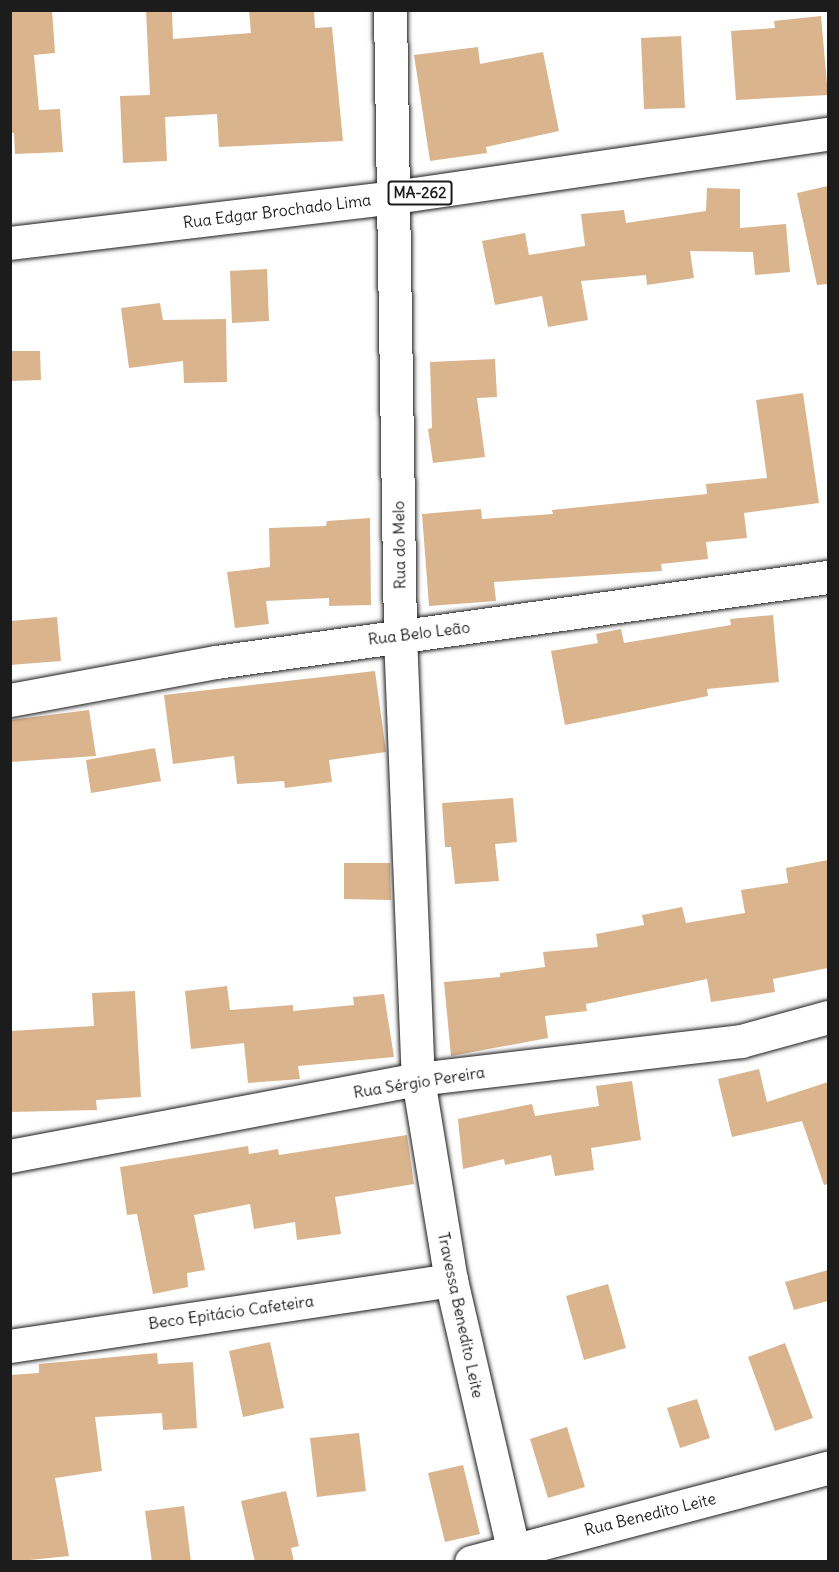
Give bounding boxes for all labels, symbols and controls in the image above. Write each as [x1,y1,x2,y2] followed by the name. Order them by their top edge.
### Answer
[387,181,453,205] road number: MA-262
[182,190,372,232] street label: Rua Edgar Brochado Lima
[389,501,409,589] street label: Rua do Melo
[367,617,471,649] street label: Rua Belo Leão
[352,1062,486,1102] street label: Rua Sérgio Pereira
[434,1230,488,1400] street label: Travessa Benedito Leite
[147,1291,315,1333] street label: Beco Epitácio Cafeteira
[582,1488,718,1540] street label: Rua Benedito Leite

